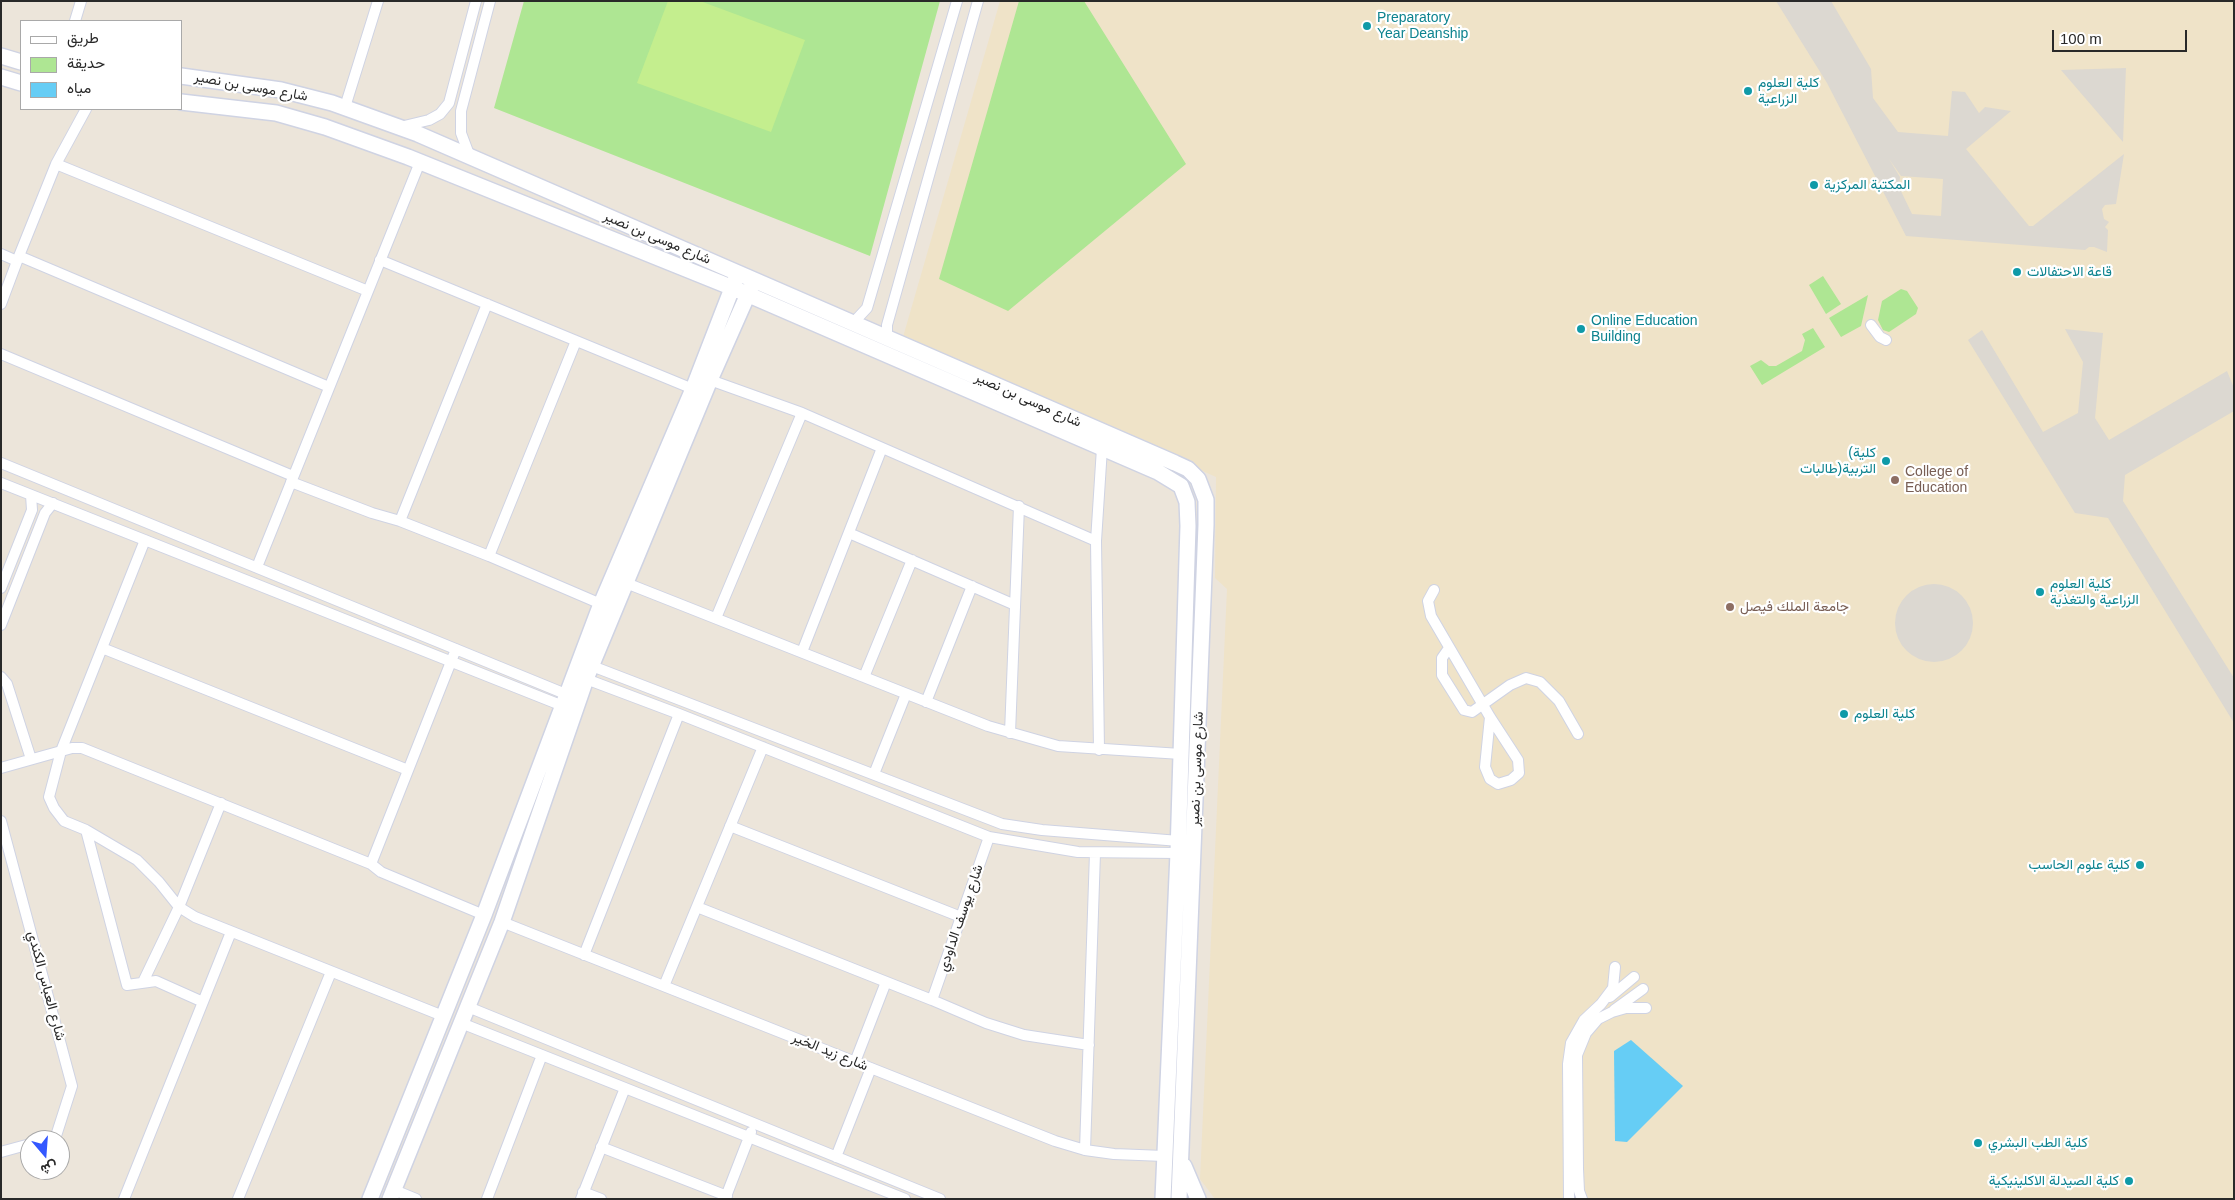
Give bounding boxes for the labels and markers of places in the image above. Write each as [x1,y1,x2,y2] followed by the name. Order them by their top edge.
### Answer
[1377,10,1468,42] place label: Preparatory Year Deanship
[1361,20,1373,32] marker: Preparatory Year Deanship
[1758,75,1819,108] place label: كلية العلوم الزراعية
[1742,85,1754,97] marker: كلية العلوم الزراعية
[1824,177,1910,193] place label: المكتبة المركزية
[1808,179,1820,191] marker: المكتبة المركزية
[2027,264,2112,280] place label: قاعة الاحتفالات
[2011,266,2023,278] marker: قاعة الاحتفالات
[1591,313,1698,346] place label: Online Education Building
[1575,323,1587,335] marker: Online Education Building
[1800,445,1876,478] place label: (كلية التربية(طالبات
[1880,455,1892,467] marker: (كلية التربية(طالبات
[1905,464,1968,497] place label: College of Education
[1889,474,1901,486] marker: College of Education
[2050,576,2139,608] place label: كلية العلوم الزراعية والتغذية
[2034,586,2046,598] marker: كلية العلوم الزراعية والتغذية
[1740,599,1849,615] place label: جامعة الملك فيصل
[1724,601,1736,613] marker: جامعة الملك فيصل
[1854,706,1915,722] place label: كلية العلوم
[1838,708,1850,720] marker: كلية العلوم
[2028,857,2130,873] place label: كلية علوم الحاسب
[2134,859,2146,871] marker: كلية علوم الحاسب
[1988,1135,2088,1151] place label: كلية الطب البشري
[1972,1137,1984,1149] marker: كلية الطب البشري
[1989,1173,2119,1189] place label: كلية الصيدلة الاكلينيكية
[2123,1175,2135,1187] marker: كلية الصيدلة الاكلينيكية

